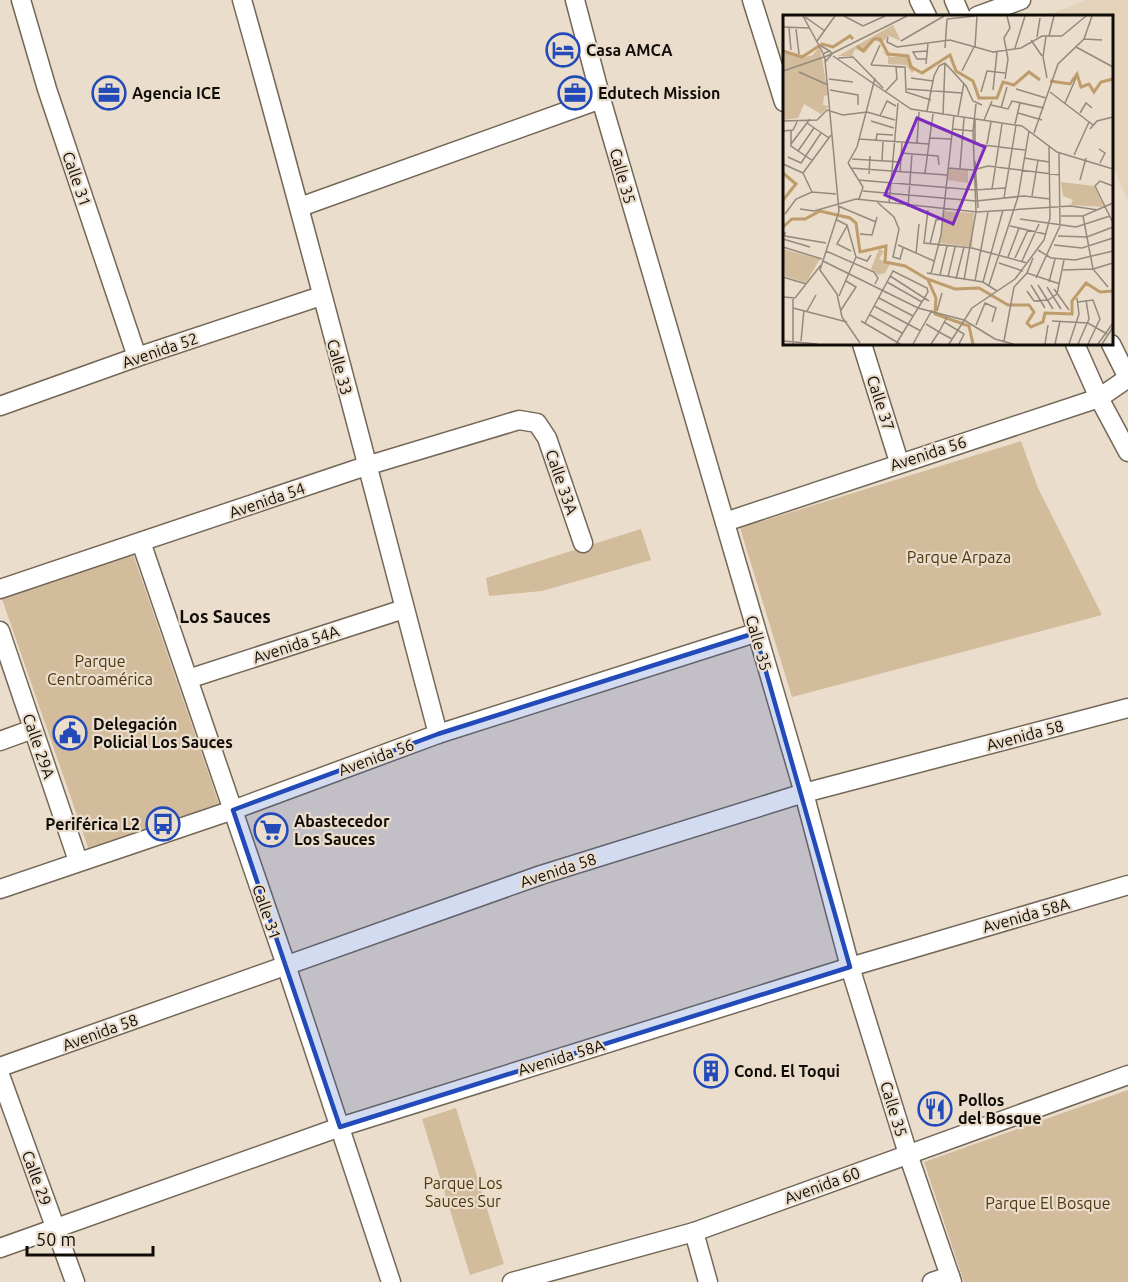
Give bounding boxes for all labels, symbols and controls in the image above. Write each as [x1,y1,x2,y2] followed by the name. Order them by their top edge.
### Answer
[783,15,1113,345] inset map
[545,32,581,68] hotel icon: Casa AMCA
[586,41,673,59] place label: Casa AMCA
[91,75,127,111] office icon: Agencia ICE
[557,75,593,111] office icon: Edutech Mission
[132,84,220,102] place label: Agencia ICE
[598,84,720,102] place label: Edutech Mission
[606,146,640,206] street label: Calle 35
[59,149,95,209] street label: Calle 31
[120,329,200,371] street label: Avenida 52
[324,337,356,397] street label: Calle 33
[864,373,898,433] street label: Calle 37
[888,432,968,474] street label: Avenida 56
[543,447,582,517] street label: Calle 33A
[227,479,307,521] street label: Avenida 54
[907,548,1011,566] park label: Parque Arpaza
[179,606,271,626] district label: Los Sauces
[742,613,776,673] street label: Calle 35
[251,621,342,666] street label: Avenida 54A
[47,652,153,688] park label: Parque Centroamérica
[20,711,59,781] street label: Calle 29A
[52,715,88,751] public building icon: Delegación Policial Los Sauces
[93,715,233,751] place label: Delegación Policial Los Sauces
[984,716,1066,754] street label: Avenida 58
[336,735,416,779] street label: Avenida 56
[145,806,181,842] bus stop icon: Periférica L2
[253,812,289,848] supermarket icon: Abastecedor Los Sauces
[294,812,390,848] place label: Abastecedor Los Sauces
[45,815,140,833] place label: Periférica L2
[518,849,598,891] street label: Avenida 58
[249,882,285,942] street label: Calle 31
[980,894,1072,936] street label: Avenida 58A
[60,1010,140,1054] street label: Avenida 58
[516,1035,607,1079] street label: Avenida 58A
[693,1053,729,1089] building icon: Cond. El Toqui
[734,1062,840,1080] place label: Cond. El Toqui
[877,1079,911,1139] street label: Calle 35
[917,1091,953,1127] restaurant icon: Pollos del Bosque
[958,1091,1041,1127] place label: Pollos del Bosque
[19,1148,55,1208] street label: Calle 29
[782,1163,862,1207] street label: Avenida 60
[423,1174,503,1210] park label: Parque Los Sauces Sur
[985,1194,1111,1212] park label: Parque El Bosque
[27,1219,153,1257] scale bar
[36,1229,76,1249] text: 50 m

